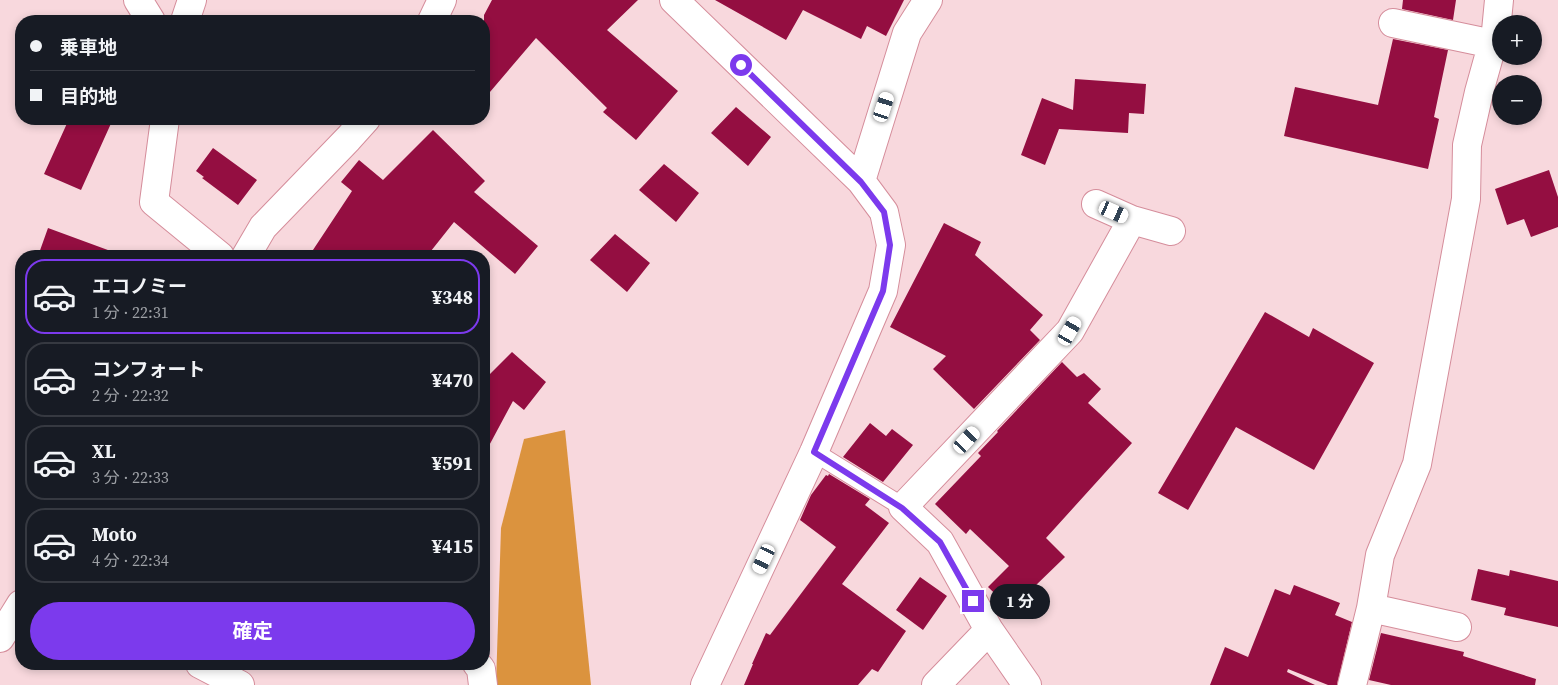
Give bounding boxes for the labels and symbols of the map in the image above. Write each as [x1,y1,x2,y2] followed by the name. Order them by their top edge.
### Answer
[730,54,752,76] route start
[872,90,895,124] car
[1097,199,1130,225] car
[1056,314,1083,348] car
[951,424,982,456] car
[750,542,777,576] car
[990,584,1050,618] callout: 1 分
[962,590,984,612] route end

